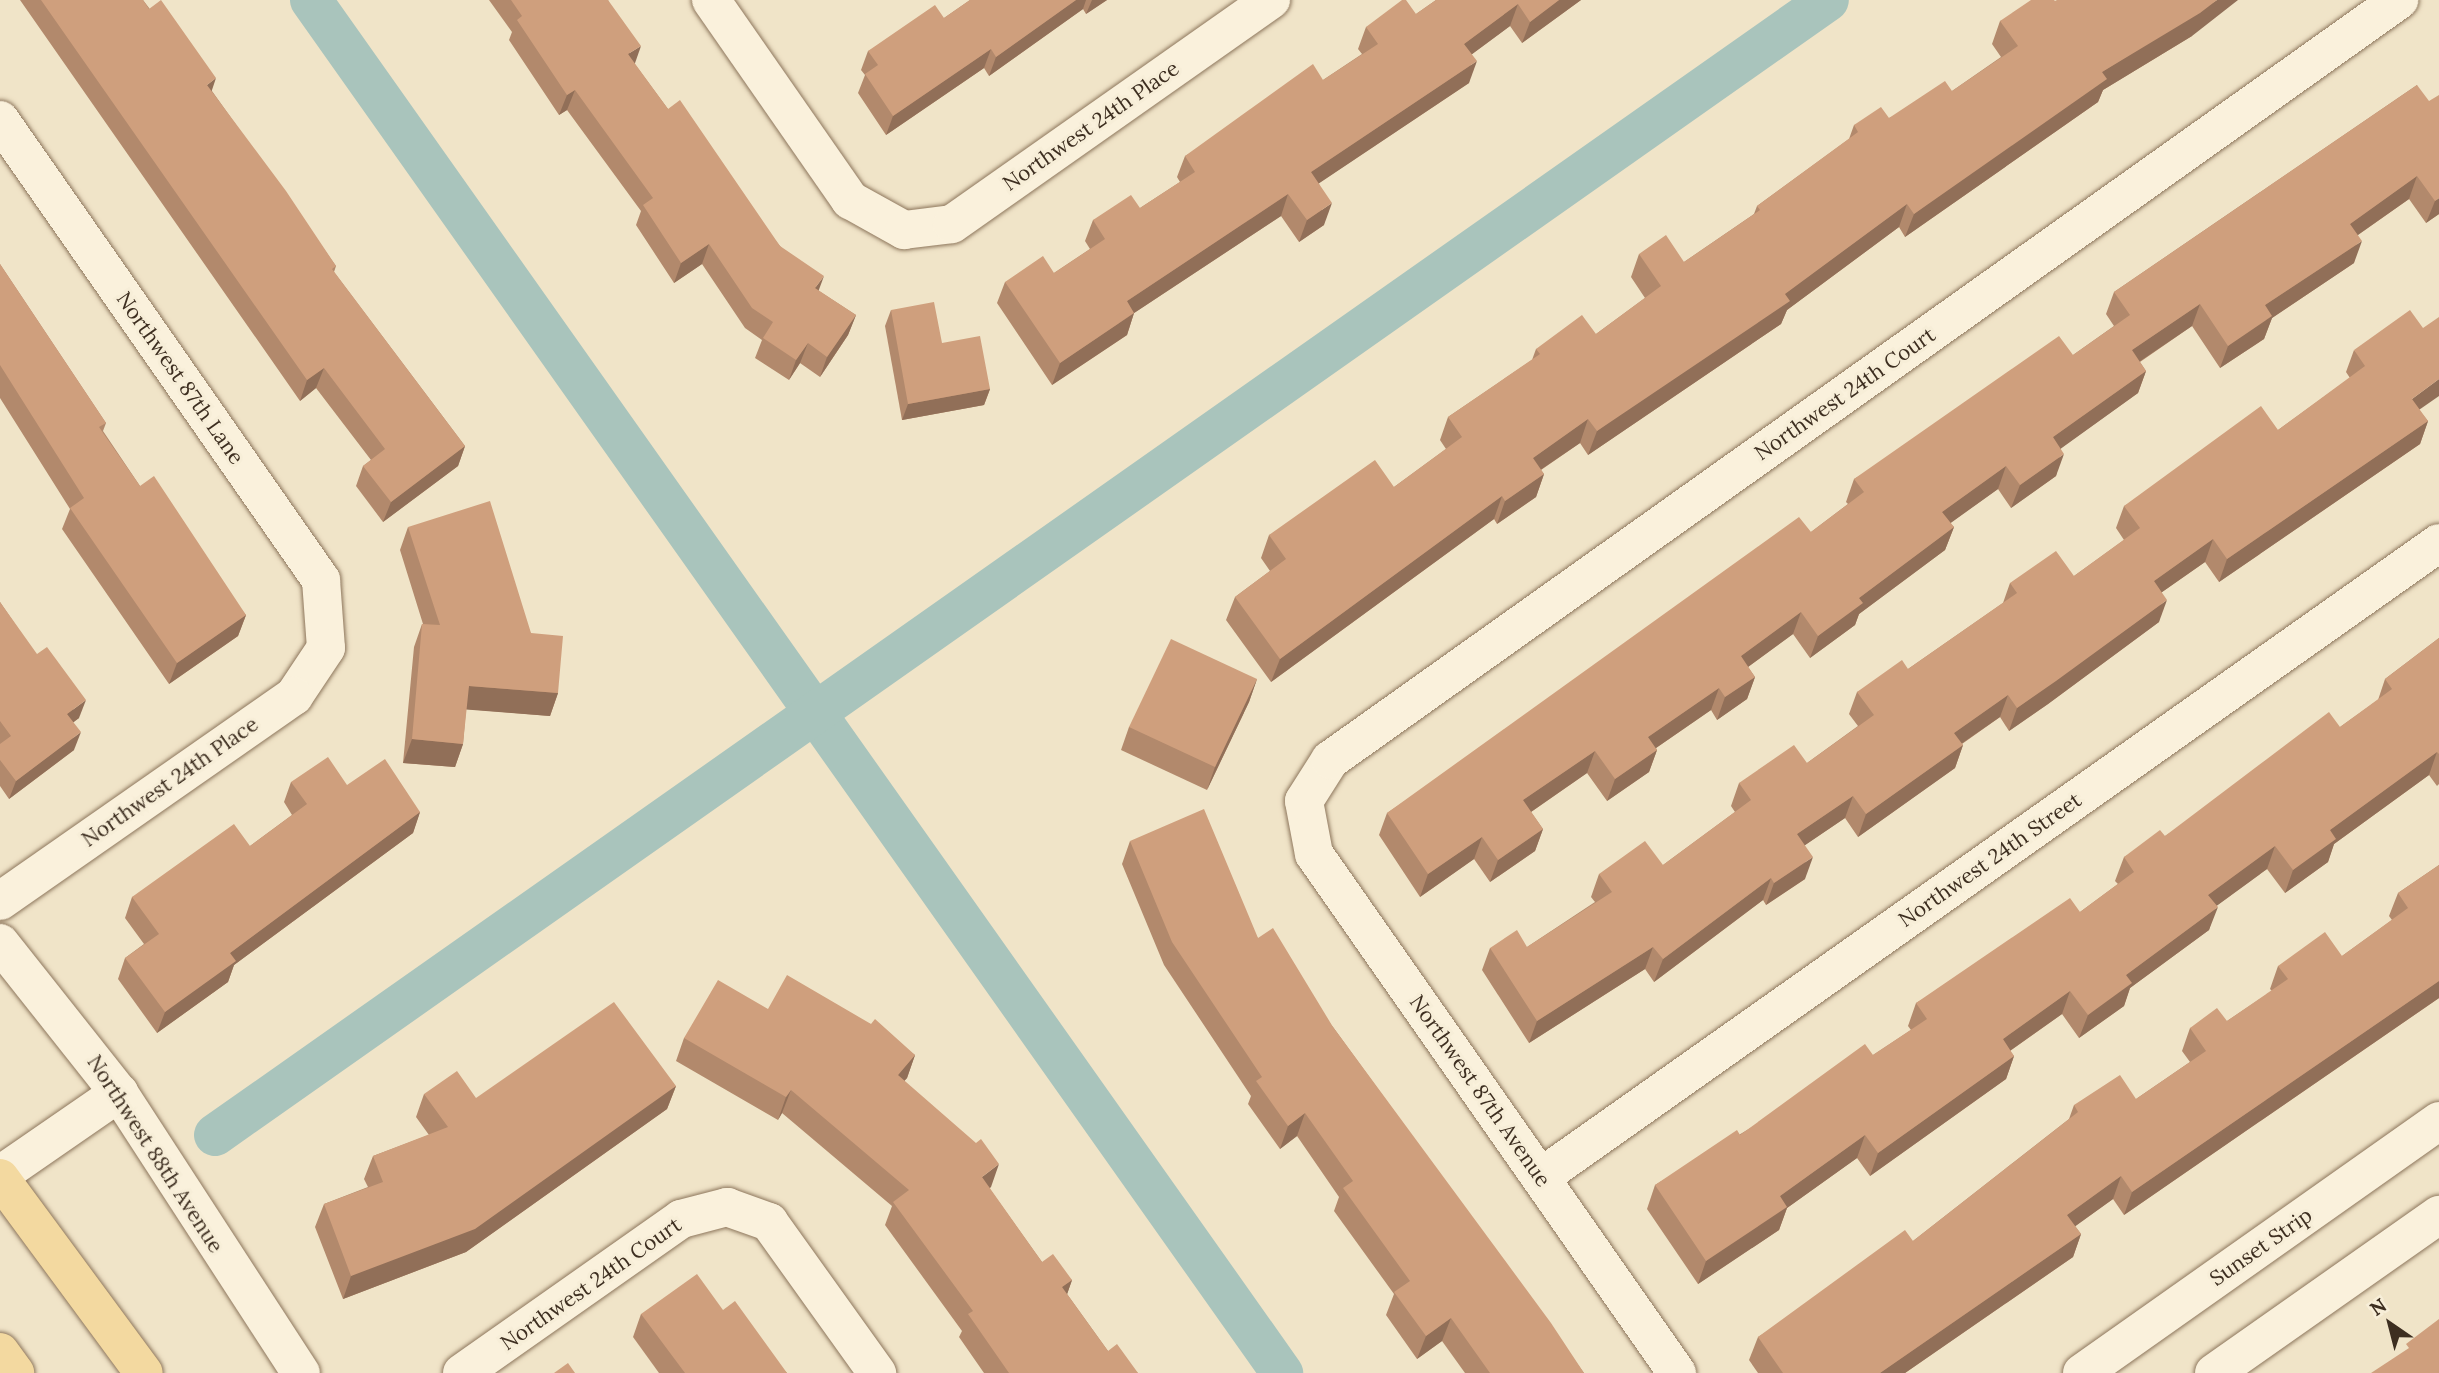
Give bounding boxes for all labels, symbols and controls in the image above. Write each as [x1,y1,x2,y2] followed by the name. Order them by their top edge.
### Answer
[998,56,1184,196] street label: Northwest 24th Place
[111,287,249,469] street label: Northwest 87th Lane
[1750,322,1940,466] street label: Northwest 24th Court
[77,712,263,852] street label: Northwest 24th Place
[1894,787,2086,933] street label: Northwest 24th Street
[1404,990,1556,1192] street label: Northwest 87th Avenue
[82,1051,228,1257] street label: Northwest 88th Avenue
[2205,1203,2317,1291] street label: Sunset Strip
[496,1212,686,1356] street label: Northwest 24th Court
[2355,1289,2425,1359] north arrow
[2365,1293,2391,1321] text: N

